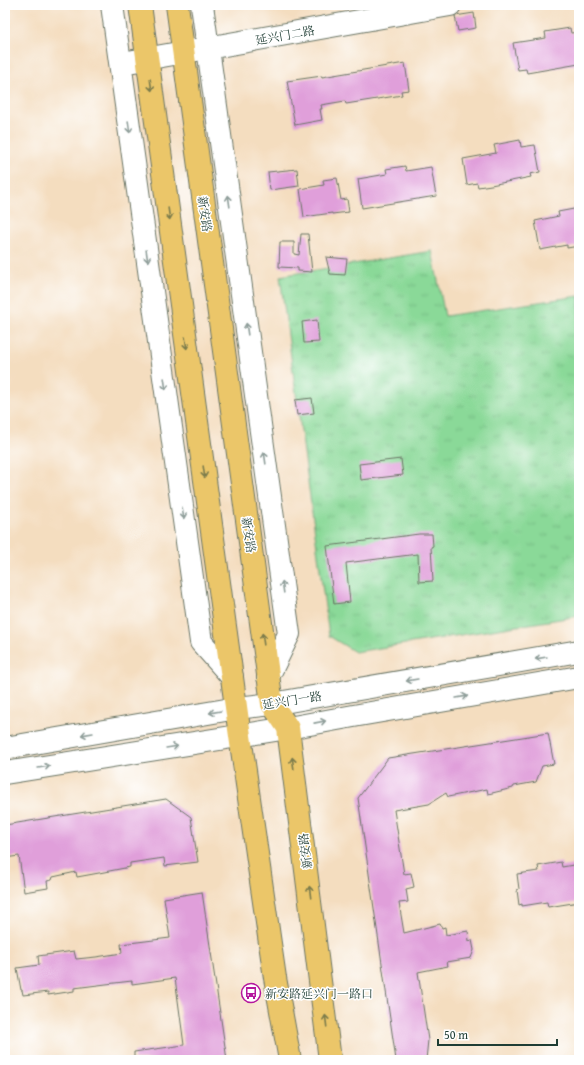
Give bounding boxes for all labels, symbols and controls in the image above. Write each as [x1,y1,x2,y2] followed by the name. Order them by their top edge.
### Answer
[254,21,316,49] street label: 延兴门二路
[147,78,155,91] one-way arrow
[125,120,133,133] one-way arrow
[225,194,233,207] one-way arrow
[194,195,216,233] street label: 新安路
[165,207,173,220] one-way arrow
[143,249,151,262] one-way arrow
[243,323,251,336] one-way arrow
[182,336,190,349] one-way arrow
[161,377,169,390] one-way arrow
[261,452,269,465] one-way arrow
[200,465,208,478] one-way arrow
[179,506,187,519] one-way arrow
[238,516,260,554] street label: 新安路
[279,581,286,594] one-way arrow
[259,633,267,646] one-way arrow
[534,654,547,662] one-way arrow
[406,676,419,684] one-way arrow
[261,687,323,713] street label: 延兴门一路
[455,693,468,701] one-way arrow
[209,708,222,716] one-way arrow
[313,718,326,726] one-way arrow
[81,730,94,738] one-way arrow
[165,743,178,751] one-way arrow
[289,757,297,770] one-way arrow
[37,763,50,771] one-way arrow
[294,832,316,870] street label: 新安路
[306,886,314,899] one-way arrow
[240,982,262,1004] bus stop icon: 新安路延兴门一路口
[265,985,373,1002] place label: 新安路延兴门一路口
[322,1015,329,1028] one-way arrow
[438,1021,557,1047] scale bar
[444,1026,468,1043] text: 50 m

